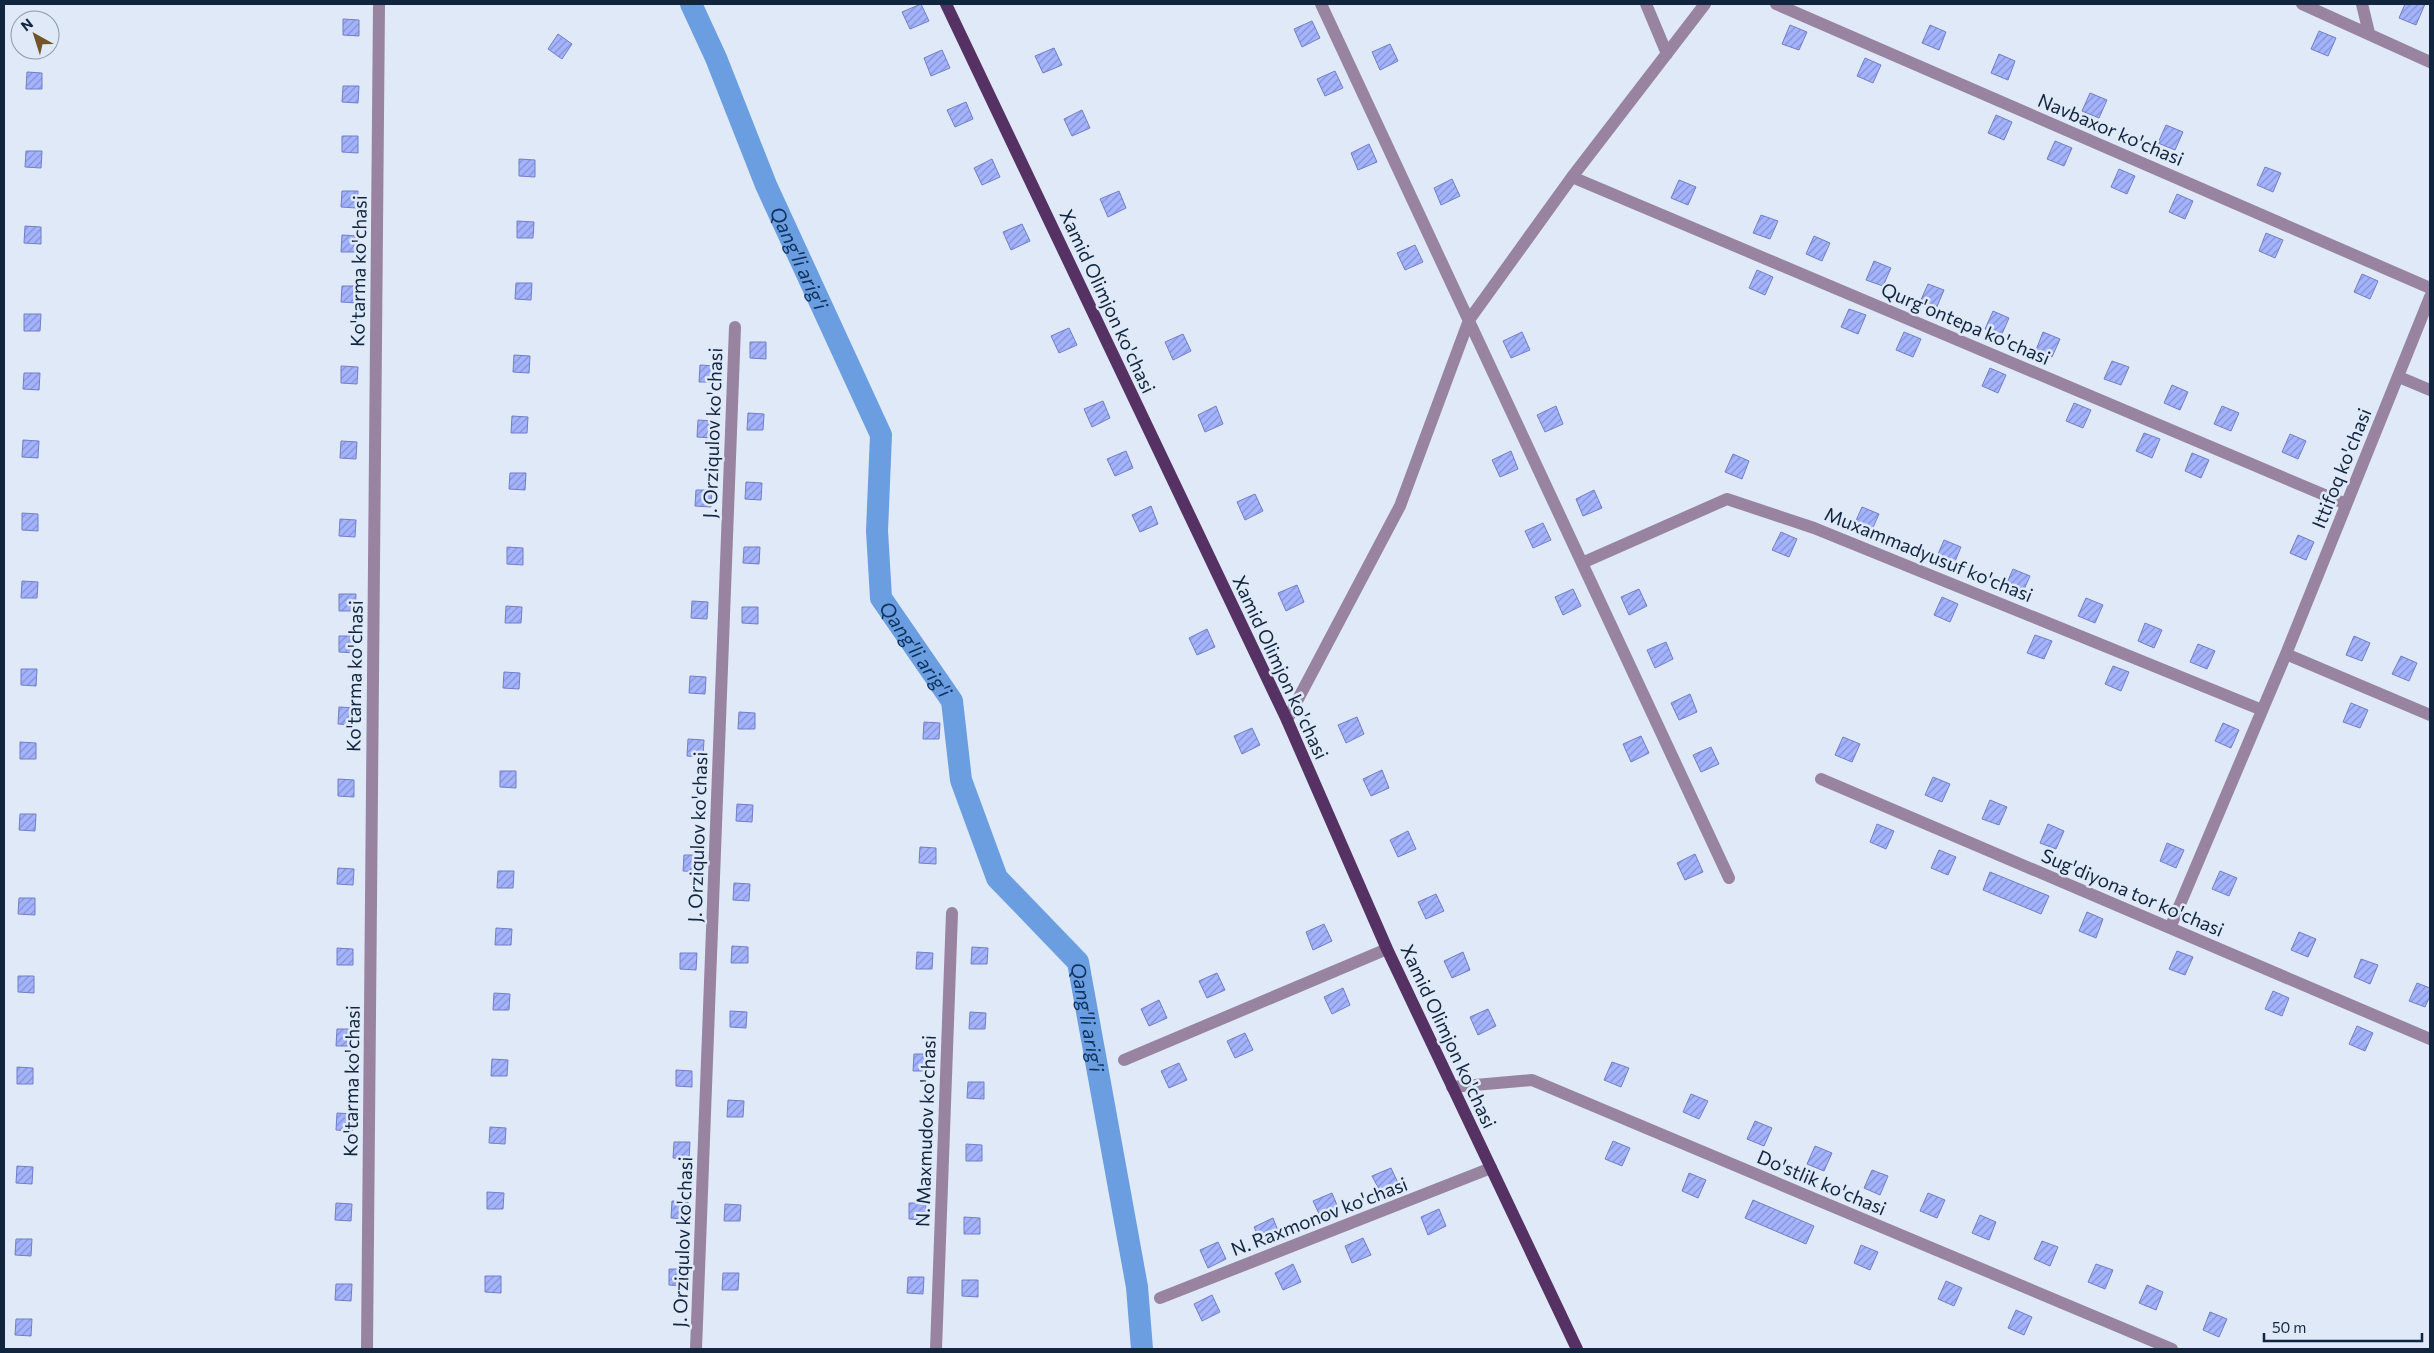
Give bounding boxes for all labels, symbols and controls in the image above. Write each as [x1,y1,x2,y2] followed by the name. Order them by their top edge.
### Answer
[10,10,60,60] north arrow
[17,15,36,34] text: N
[2035,88,2187,170] street label: Navbaxor ko'chasi
[345,195,371,347] street label: Ko'tarma ko'chasi
[765,202,834,314] water label: Qang'li arig'i
[1055,205,1161,397] street label: Xamid Olimjon ko'chasi
[1878,277,2054,369] street label: Qurg'ontepa ko'chasi
[698,347,726,519] street label: J. Orziqulov ko'chasi
[2306,404,2376,532] street label: Ittifoq ko'chasi
[1822,502,2036,606] street label: Muxammadyusuf ko'chasi
[1228,571,1334,763] street label: Xamid Olimjon ko'chasi
[875,596,958,702] water label: Qang'li arig'i
[341,600,367,752] street label: Ko'tarma ko'chasi
[683,751,711,923] street label: J. Orziqulov ko'chasi
[2038,843,2228,941] street label: Sug'diyona tor ko'chasi
[1396,940,1502,1132] street label: Xamid Olimjon ko'chasi
[1066,960,1110,1075] water label: Qang'li arig'i
[338,1005,364,1157] street label: Ko'tarma ko'chasi
[910,1035,940,1227] street label: N. Maxmudov ko'chasi
[1754,1144,1890,1220] street label: Do'stlik ko'chasi
[668,1156,696,1328] street label: J. Orziqulov ko'chasi
[1227,1172,1411,1260] street label: N. Raxmonov ko'chasi
[2264,1310,2422,1342] scale bar
[2272,1318,2306,1336] text: 50 m

